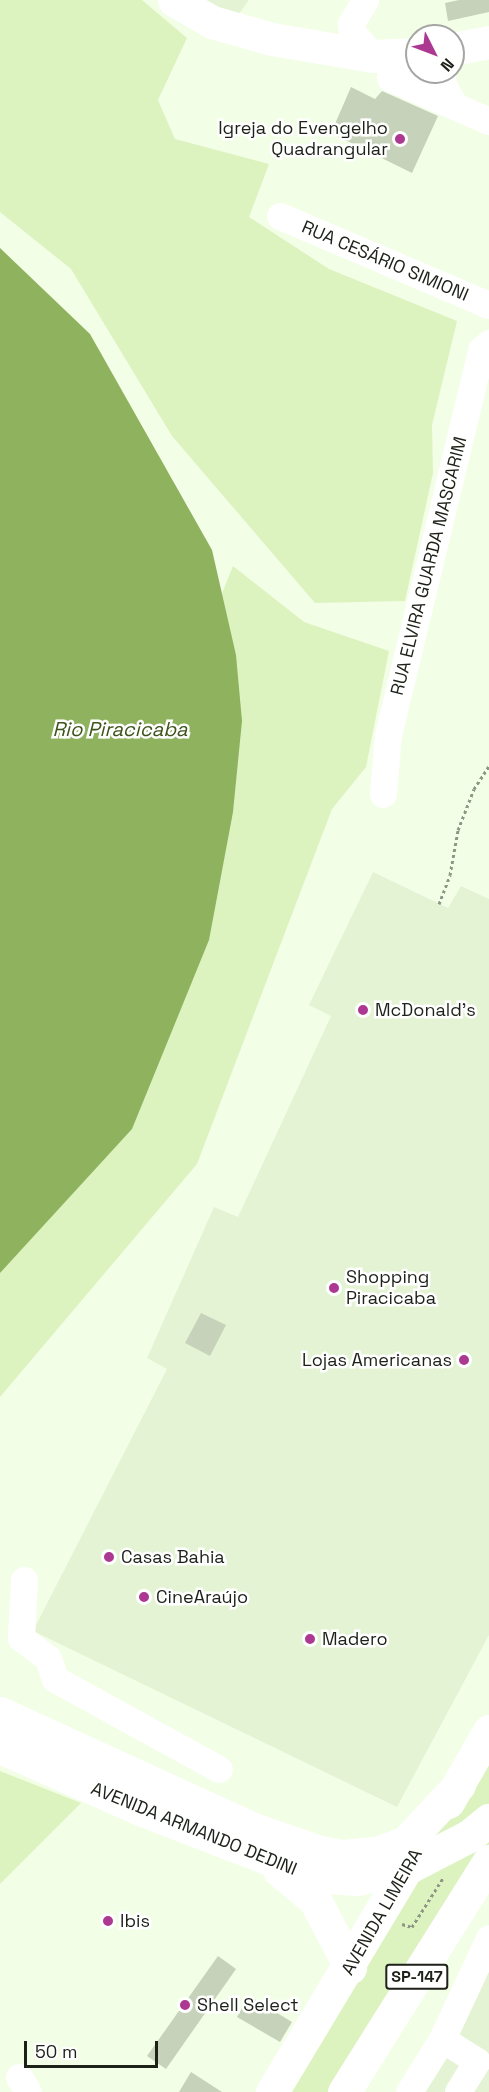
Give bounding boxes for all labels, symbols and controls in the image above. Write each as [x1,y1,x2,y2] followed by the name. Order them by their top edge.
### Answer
[405,24,465,84] north arrow
[436,54,459,76] text: N
[218,118,388,160] place label: Igreja do Evengelho Quadrangular
[393,132,407,146] marker: Igreja do Evengelho Quadrangular
[298,216,472,306] street label: RUA CESÁRIO SIMIONI
[386,434,472,698] street label: RUA ELVIRA GUARDA MASCARIM
[52,717,188,741] water label: Rio Piracicaba
[375,999,476,1021] place label: McDonald's
[356,1003,370,1017] marker: McDonald's
[346,1267,436,1310] place label: Shopping Piracicaba
[327,1281,341,1295] marker: Shopping Piracicaba
[302,1349,452,1371] place label: Lojas Americanas
[457,1353,471,1367] marker: Lojas Americanas
[121,1546,225,1568] place label: Casas Bahia
[102,1550,116,1564] marker: Casas Bahia
[156,1586,248,1608] place label: CineAraújo
[137,1590,151,1604] marker: CineAraújo
[322,1628,388,1650] place label: Madero
[303,1632,317,1646] marker: Madero
[88,1778,300,1880] street label: AVENIDA ARMANDO DEDINI
[337,1845,427,1979] street label: AVENIDA LIMEIRA
[120,1910,150,1932] place label: Ibis
[101,1914,115,1928] marker: Ibis
[384,1964,450,1990] road number: SP-147
[197,1994,299,2016] place label: Shell Select
[178,1998,192,2012] marker: Shell Select
[27,2029,160,2067] scale bar
[35,2040,77,2063] text: 50 m

